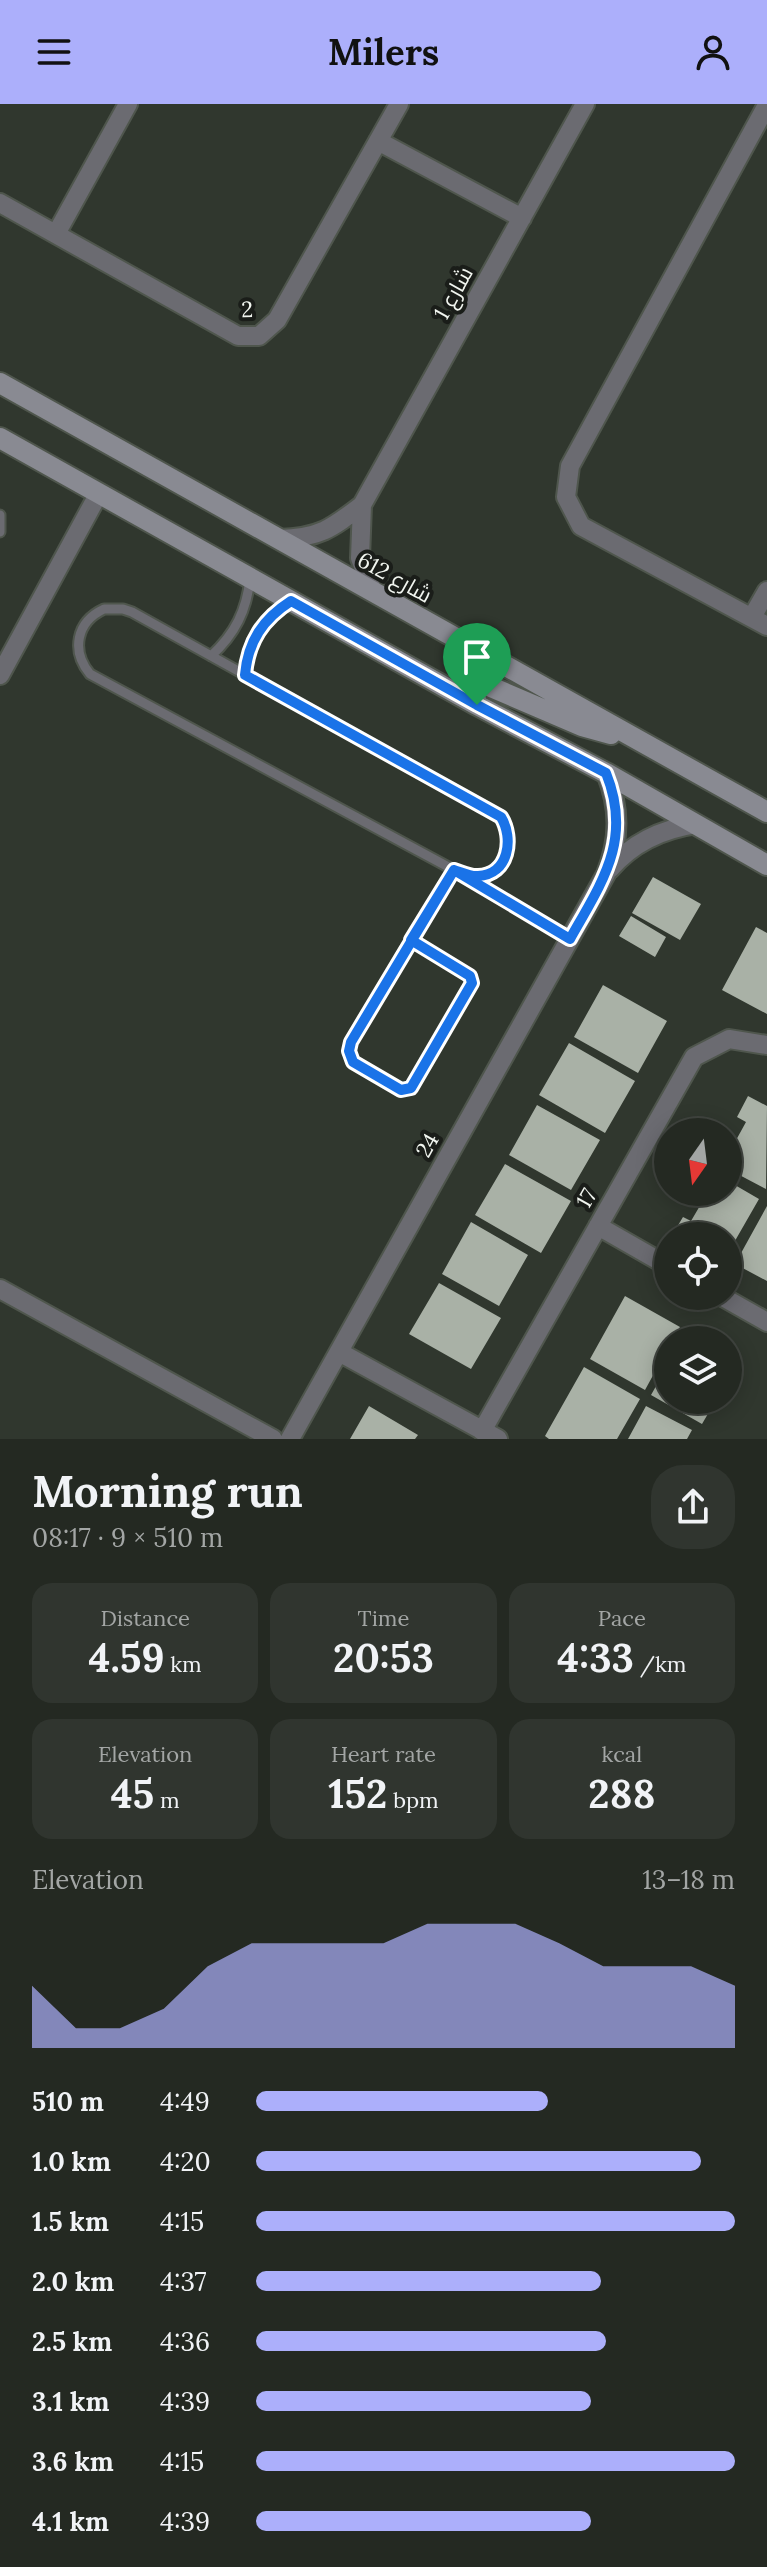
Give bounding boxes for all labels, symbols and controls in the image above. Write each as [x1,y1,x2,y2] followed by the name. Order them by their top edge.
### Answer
[328,29,439,75] text: Milers
[32,30,76,74] icon: menu
[691,30,735,74] icon: person
[427,262,480,325] street label: شارع 1
[241,295,253,323] street label: 2
[352,545,437,610] street label: شارع 612
[443,623,511,705] pin
[455,635,499,679] icon: arrive
[654,1118,742,1206] north arrow
[654,1118,742,1414] map controls
[409,1128,445,1162] street label: 24
[569,1183,603,1213] street label: 17
[654,1222,742,1310] button: locate
[654,1326,742,1414] button: layers
[32,1463,303,1519] text: Morning run
[651,1465,735,1549] button: share
[32,1521,223,1554] text: 08:17 · 9 × 510 m
[100,1604,190,1632] text: Distance
[358,1604,409,1632] text: Time
[598,1604,646,1632] text: Pace
[89,1632,164,1683] text: 4.59
[333,1632,434,1683] text: 20:53
[557,1632,634,1683] text: 4:33
[164,1650,202,1678] text: km
[634,1650,686,1678] text: /km
[98,1740,192,1768] text: Elevation
[331,1740,436,1768] text: Heart rate
[601,1740,642,1768] text: kcal
[111,1768,154,1819] text: 45
[328,1768,387,1819] text: 152
[588,1768,655,1819] text: 288
[154,1786,180,1814] text: m
[387,1786,439,1814] text: bpm
[32,1863,144,1896] text: Elevation
[642,1863,735,1896] text: 13–18 m
[32,2085,104,2118] text: 510 m
[160,2085,210,2118] text: 4:49
[32,2145,111,2178] text: 1.0 km
[160,2145,211,2178] text: 4:20
[32,2205,109,2238] text: 1.5 km
[160,2205,204,2238] text: 4:15
[32,2265,114,2298] text: 2.0 km
[160,2265,206,2298] text: 4:37
[32,2325,112,2358] text: 2.5 km
[160,2325,210,2358] text: 4:36
[32,2385,109,2418] text: 3.1 km
[160,2385,210,2418] text: 4:39
[32,2445,114,2478] text: 3.6 km
[160,2445,204,2478] text: 4:15
[32,2505,109,2538] text: 4.1 km
[160,2505,210,2538] text: 4:39

